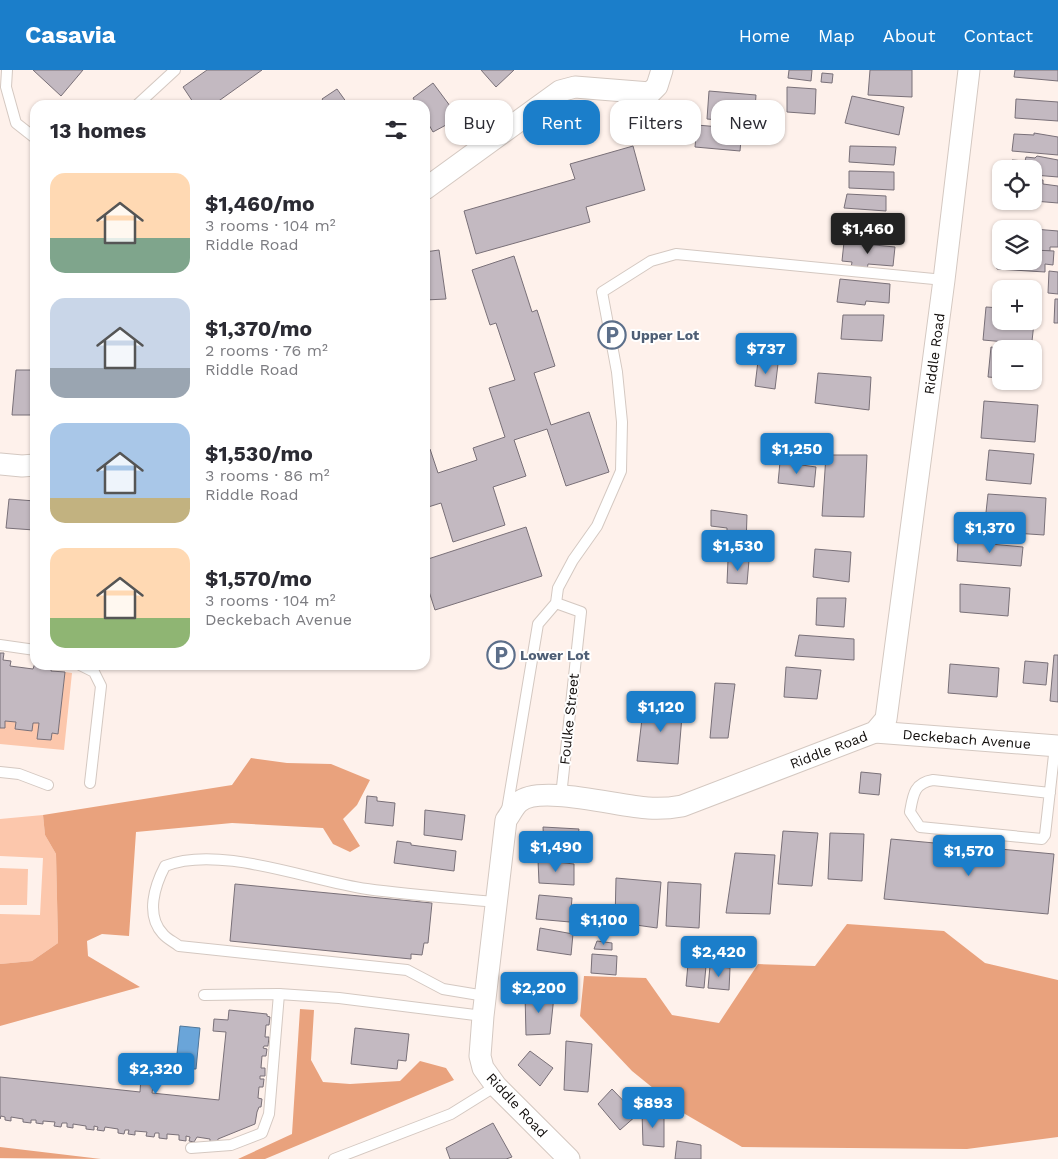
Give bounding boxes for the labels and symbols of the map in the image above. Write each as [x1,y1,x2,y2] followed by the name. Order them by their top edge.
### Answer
[827,212,909,255] pin: $1,460
[921,312,948,395] street label: Riddle Road
[597,320,627,350] parking icon: Upper Lot
[631,327,699,343] place label: Upper Lot
[736,332,796,375] pin: $737
[756,432,838,475] pin: $1,250
[949,512,1031,554] pin: $1,370
[697,530,779,572] pin: $1,530
[486,640,516,670] parking icon: Lower Lot
[520,647,590,663] place label: Lower Lot
[556,672,582,765] street label: Foulke Street
[620,690,702,733] pin: $1,120
[902,726,1032,752] street label: Deckebach Avenue
[788,728,870,772] street label: Riddle Road
[515,830,597,873] pin: $1,490
[928,834,1010,877] pin: $1,570
[563,904,645,946] pin: $1,100
[678,936,760,978] pin: $2,420
[498,972,580,1014] pin: $2,200
[115,1052,197,1095] pin: $2,320
[483,1070,551,1140] street label: Riddle Road
[623,1086,683,1129] pin: $893

